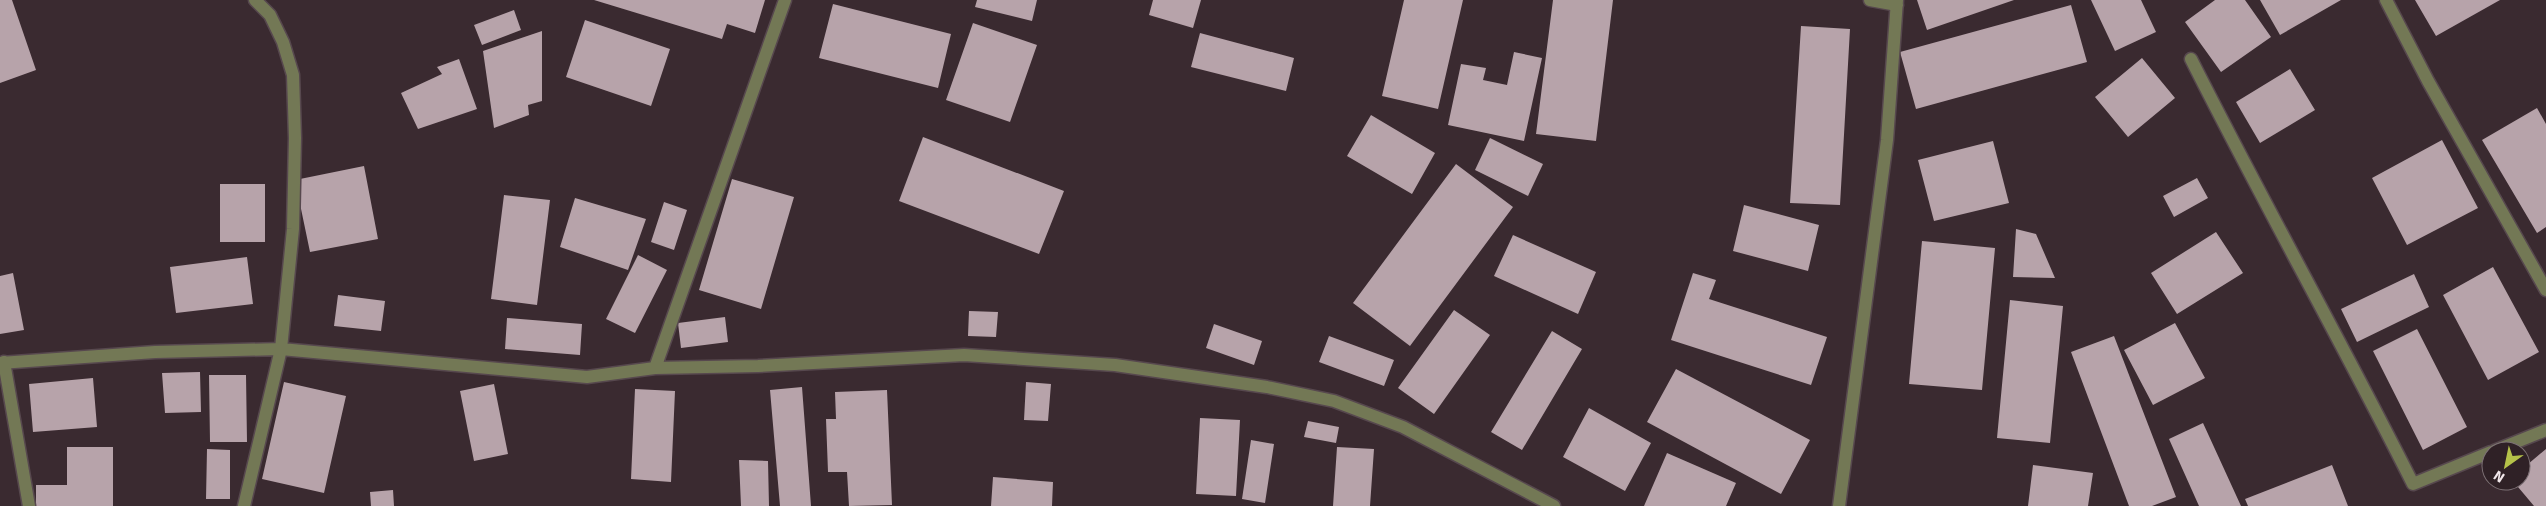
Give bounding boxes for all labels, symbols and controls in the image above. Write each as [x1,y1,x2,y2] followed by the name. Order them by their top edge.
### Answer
[2481,441,2531,491] north arrow
[2490,467,2508,486] text: N

